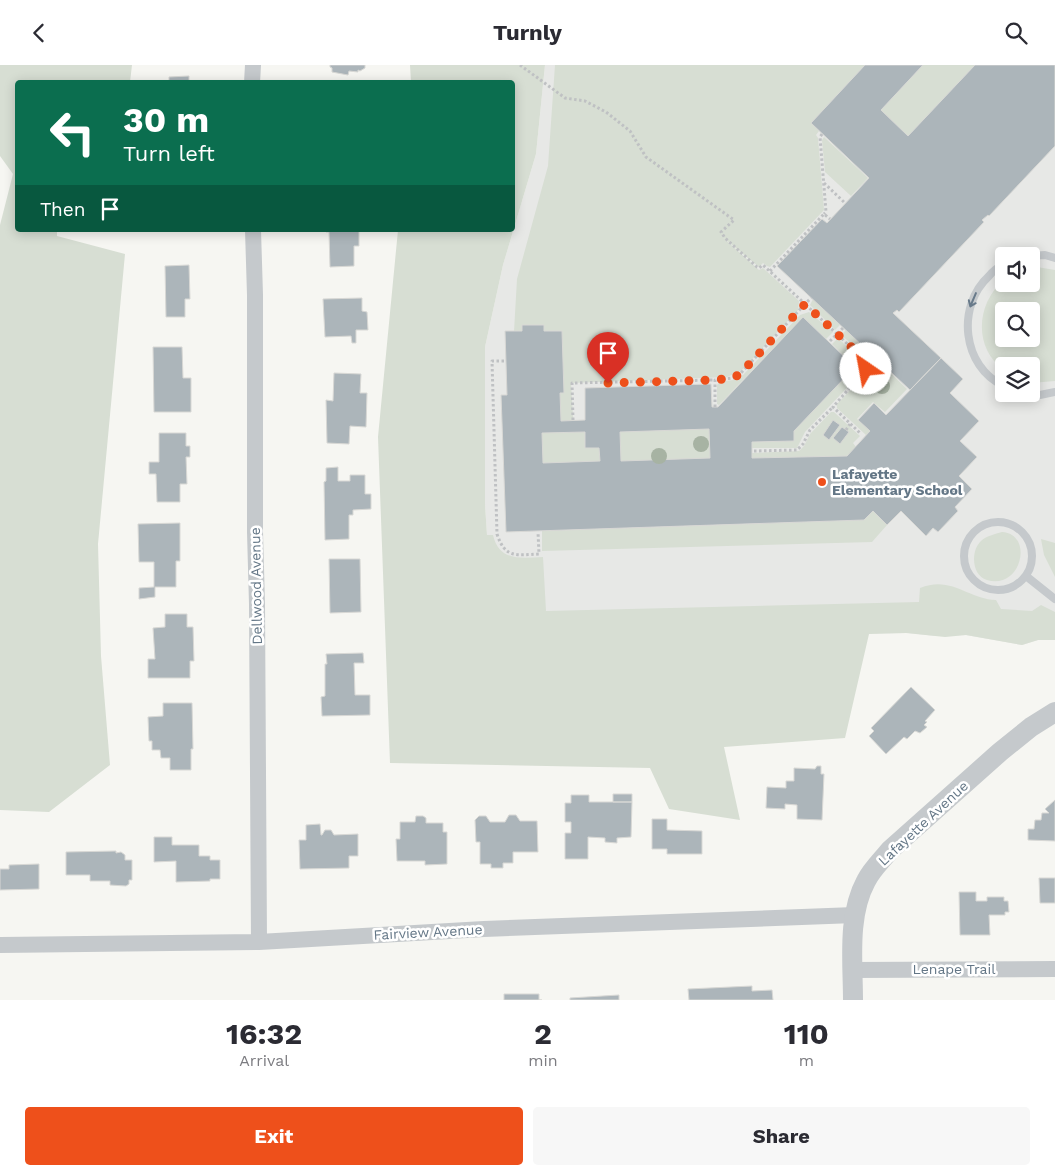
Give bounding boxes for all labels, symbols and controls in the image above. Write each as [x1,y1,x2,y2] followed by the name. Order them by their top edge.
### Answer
[25,19,53,47] icon: back
[1002,19,1030,47] icon: search
[493,20,562,45] text: Turnly
[123,99,209,141] text: 30 m
[40,100,105,165] icon: left
[123,141,215,166] text: Turn left
[96,195,124,223] icon: arrive
[40,198,86,221] text: Then
[995,247,1040,402] map controls
[995,247,1040,292] button: sound
[968,292,977,307] one-way arrow
[995,302,1040,347] button: search
[587,332,629,383] pin
[594,339,622,367] icon: arrive
[839,342,891,394] position arrow
[995,357,1040,402] button: layers
[832,466,963,498] place label: Lafayette Elementary School
[816,476,828,488] marker: Lafayette Elementary School
[247,527,265,645] street label: Dellwood Avenue
[875,777,971,869] street label: Lafayette Avenue
[373,921,483,943] street label: Fairview Avenue
[912,961,996,977] street label: Lenape Trail
[226,1016,302,1051] text: 16:32
[534,1016,552,1051] text: 2
[784,1016,829,1051] text: 110
[239,1051,289,1070] text: Arrival
[528,1051,558,1070] text: min
[799,1051,814,1070] text: m
[25,1107,523,1165] button: Exit
[533,1107,1030,1165] button: Share

